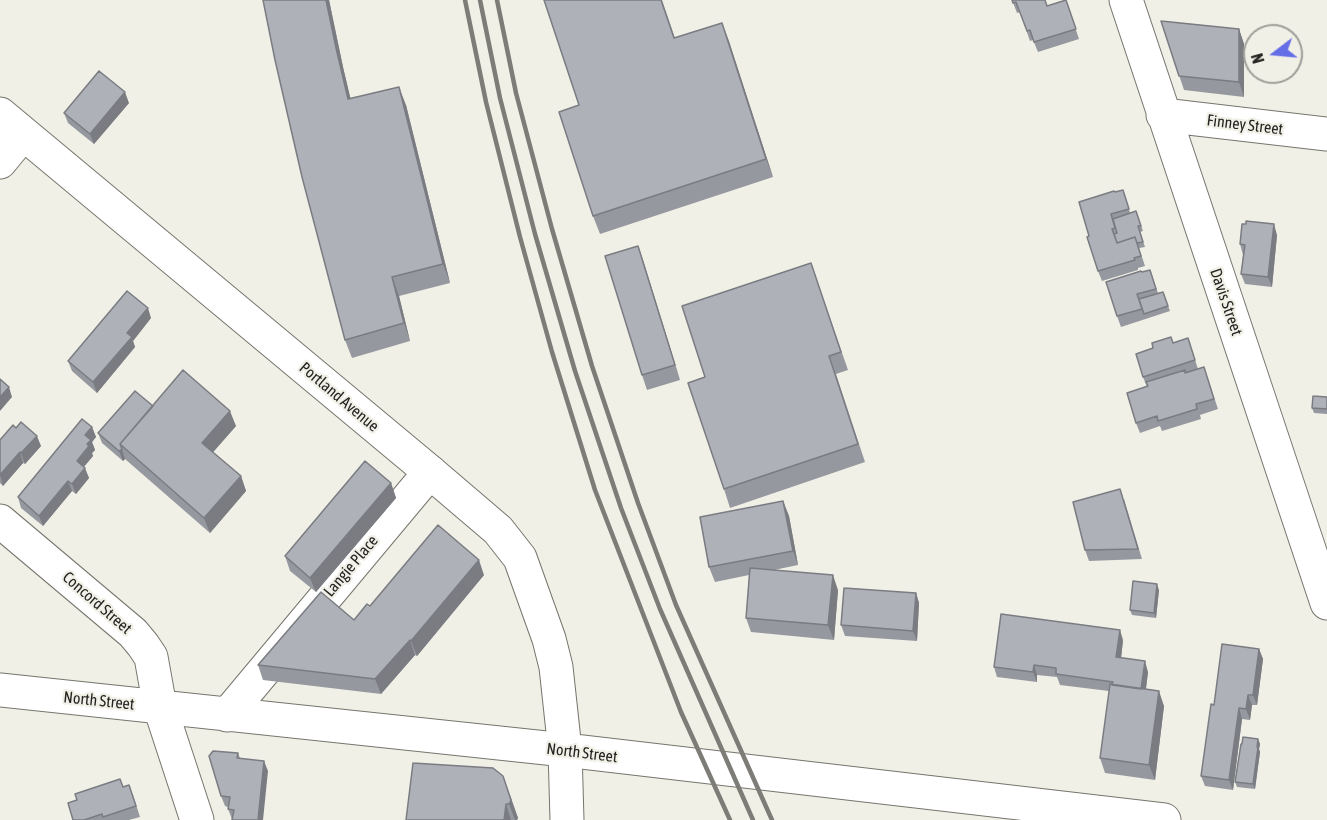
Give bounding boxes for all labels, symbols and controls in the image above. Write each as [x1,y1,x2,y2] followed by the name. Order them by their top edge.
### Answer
[1243,24,1303,84] north arrow
[1248,51,1268,65] text: N
[1206,111,1284,139] street label: Finney Street
[1206,266,1246,338] street label: Davis Street
[295,358,383,436] street label: Portland Avenue
[320,531,382,601] street label: Langie Place
[58,568,136,638] street label: Concord Street
[63,688,135,714] street label: North Street
[546,739,618,767] street label: North Street

